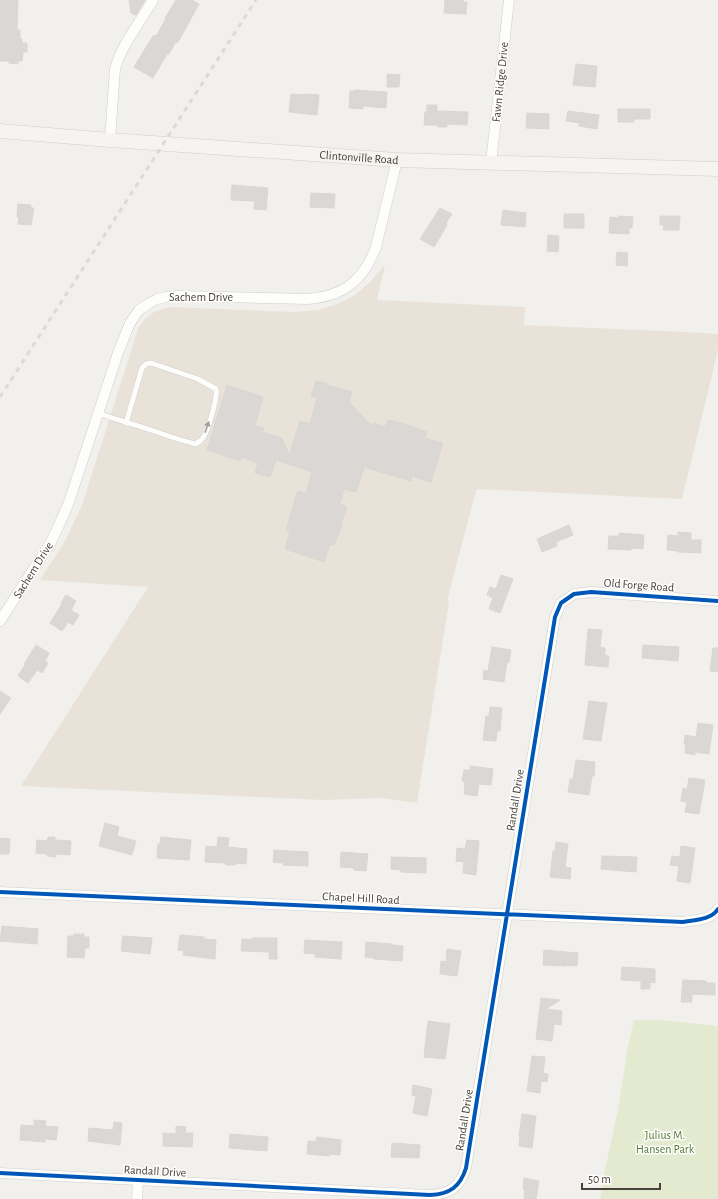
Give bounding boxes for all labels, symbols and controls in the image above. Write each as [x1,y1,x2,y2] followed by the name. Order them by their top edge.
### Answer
[490,41,510,123] street label: Fawn Ridge Drive
[319,149,399,166] street label: Clintonville Road
[169,291,233,303] street label: Sachem Drive
[205,421,211,433] one-way arrow
[11,540,55,600] street label: Sachem Drive
[603,577,675,593] street label: Old Forge Road
[504,768,526,832] street label: Randall Drive
[322,890,400,906] street label: Chapel Hill Road
[453,1088,475,1152] street label: Randall Drive
[636,1129,695,1155] park label: Julius M. Hansen Park
[123,1163,187,1179] street label: Randall Drive
[582,1165,660,1191] scale bar
[588,1173,611,1185] text: 50 m

